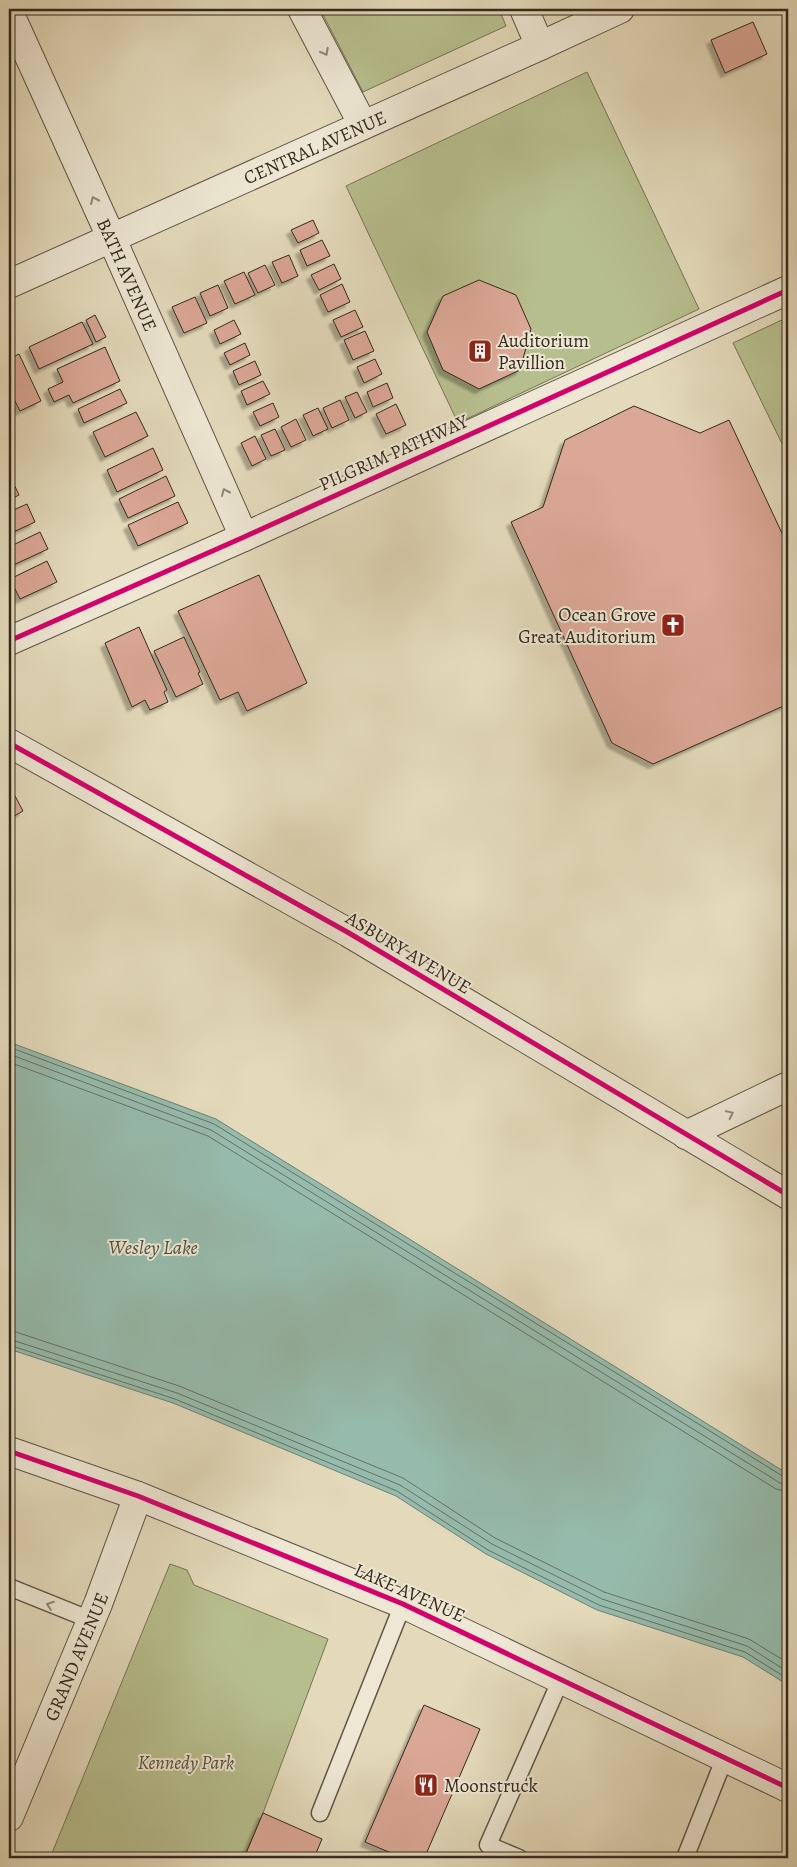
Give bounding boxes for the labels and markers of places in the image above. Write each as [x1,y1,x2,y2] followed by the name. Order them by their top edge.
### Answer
[497,328,589,376] place label: Auditorium Pavillion
[467,338,493,364] building icon: Auditorium Pavillion
[518,602,656,650] place label: Ocean Grove Great Auditorium
[660,612,686,638] church icon: Ocean Grove Great Auditorium
[413,1772,439,1798] restaurant icon: Moonstruck
[444,1773,539,1799] place label: Moonstruck

